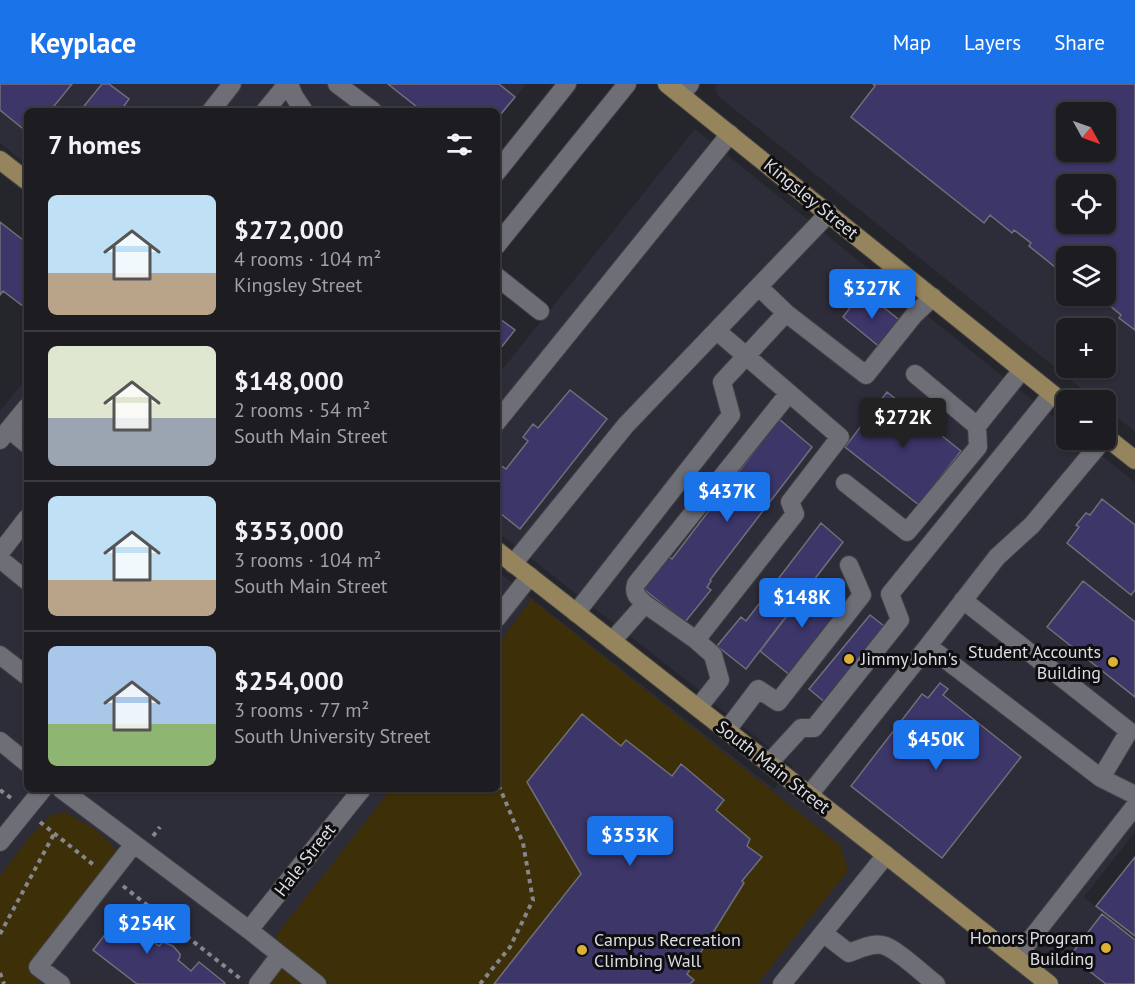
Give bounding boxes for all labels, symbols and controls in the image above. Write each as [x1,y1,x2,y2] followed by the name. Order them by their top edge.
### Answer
[30,24,136,61] text: Keyplace
[893,29,931,56] text: Map
[964,29,1021,56] text: Layers
[1054,29,1105,56] text: Share
[1056,102,1116,162] north arrow
[1056,102,1116,450] map controls
[48,128,141,161] text: 7 homes
[443,128,476,161] icon: filters
[759,153,863,244] street label: Kingsley Street
[1056,174,1116,234] button: locate
[234,213,344,246] text: $272,000
[96,219,168,291] icon: home
[234,246,381,272] text: 4 rooms · 104 m²
[1056,246,1116,306] button: layers
[830,269,914,320] pin: $327K
[234,272,362,298] text: Kingsley Street
[843,275,901,301] text: $327K
[1056,318,1116,378] button: +
[234,364,344,397] text: $148,000
[96,370,168,442] icon: home
[1056,390,1116,450] button: −
[234,397,370,423] text: 2 rooms · 54 m²
[861,398,945,449] pin: $272K
[874,404,932,430] text: $272K
[234,423,388,449] text: South Main Street
[685,472,769,523] pin: $437K
[698,478,756,504] text: $437K
[234,514,344,547] text: $353,000
[96,520,168,592] icon: home
[234,547,381,573] text: 3 rooms · 104 m²
[234,573,388,599] text: South Main Street
[760,578,844,629] pin: $148K
[773,584,831,610] text: $148K
[968,640,1101,684] place label: Student Accounts Building
[860,647,958,670] place label: Jimmy John's
[842,652,856,666] marker: Jimmy John's
[1106,655,1120,669] marker: Student Accounts Building
[234,664,344,697] text: $254,000
[96,670,168,742] icon: home
[234,697,369,723] text: 3 rooms · 77 m²
[712,715,835,818] street label: South Main Street
[894,720,978,771] pin: $450K
[234,723,430,749] text: South University Street
[907,726,965,752] text: $450K
[588,816,672,867] pin: $353K
[269,819,340,901] street label: Hale Street
[601,822,659,848] text: $353K
[105,904,189,955] pin: $254K
[118,910,176,936] text: $254K
[970,926,1094,970] place label: Honors Program Building
[594,928,741,972] place label: Campus Recreation Climbing Wall
[1099,941,1113,955] marker: Honors Program Building
[575,943,589,957] marker: Campus Recreation Climbing Wall

